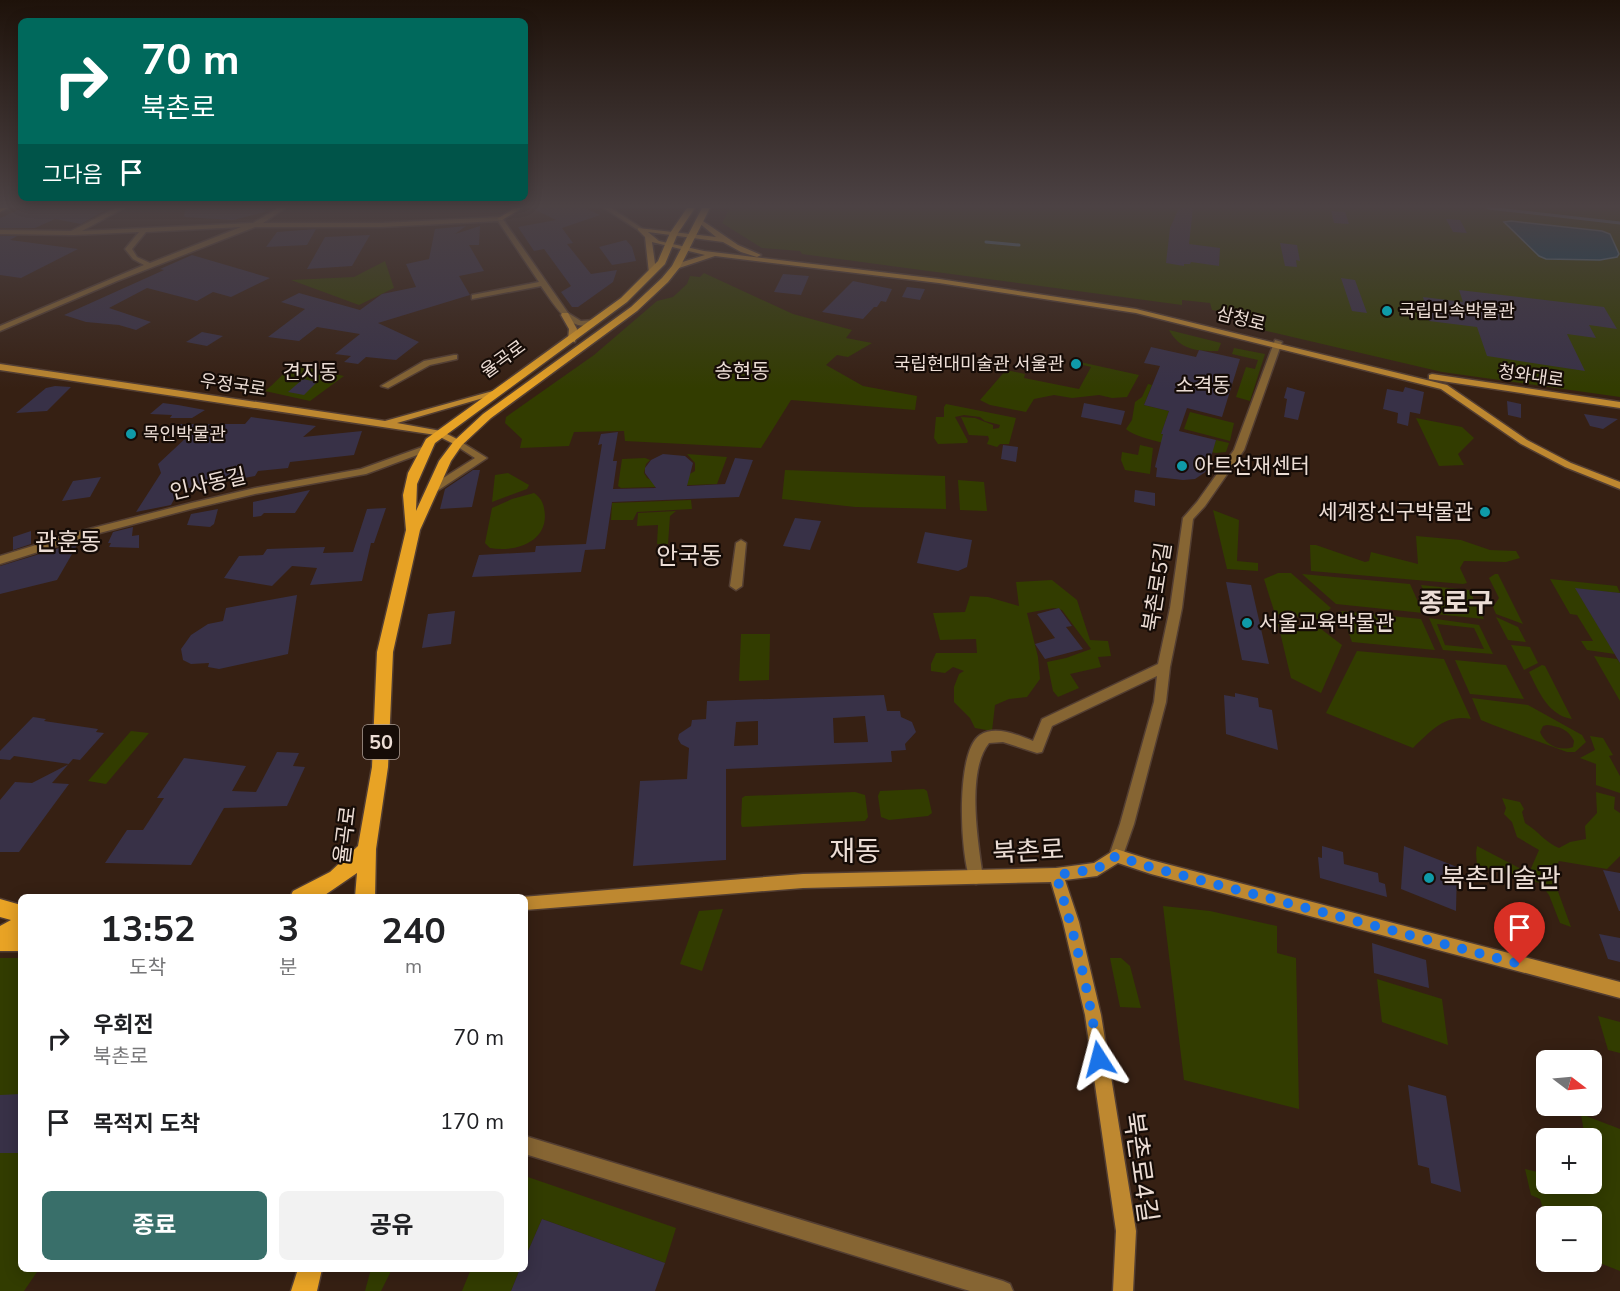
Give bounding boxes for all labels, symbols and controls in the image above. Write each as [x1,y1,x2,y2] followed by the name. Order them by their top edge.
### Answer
[141,32,240,89] text: 70 m
[42,42,120,120] icon: right
[141,90,216,127] text: 북촌로
[115,156,148,189] icon: arrive
[42,160,103,190] text: 그다음
[1399,299,1515,323] place label: 국립민속박물관
[1214,301,1268,337] street label: 삼청로
[1380,304,1394,318] marker: 국립민속박물관
[476,335,530,383] street label: 율곡로
[894,352,1064,376] place label: 국립현대미술관 서울관
[1069,357,1083,371] marker: 국립현대미술관 서울관
[714,358,770,385] district label: 송현동
[282,359,338,386] district label: 견지동
[1497,360,1565,392] street label: 청와대로
[199,369,267,401] street label: 우정국로
[1175,372,1231,399] district label: 소격동
[143,422,226,446] place label: 목인박물관
[124,427,138,441] marker: 목인박물관
[1194,452,1310,480] place label: 아트선재센터
[1175,459,1189,473] marker: 아트선재센터
[167,462,249,506] street label: 인사동길
[1318,498,1473,526] place label: 세계장신구박물관
[1478,505,1492,519] marker: 세계장신구박물관
[35,526,101,558] district label: 관훈동
[656,540,722,572] district label: 안국동
[1136,540,1178,634] street label: 북촌로5길
[1419,585,1493,622] district label: 종로구
[1259,609,1394,637] place label: 서울교육박물관
[1240,616,1254,630] marker: 서울교육박물관
[363,725,399,759] road number: 50
[328,805,362,865] street label: 율곡로
[991,832,1065,871] street label: 북촌로
[829,833,881,871] district label: 재동
[1441,861,1561,896] place label: 북촌미술관
[1422,871,1436,885] marker: 북촌미술관
[1494,902,1545,964] pin
[100,905,195,954] text: 13:52
[277,905,299,954] text: 3
[381,907,446,956] text: 240
[1503,911,1536,944] icon: arrive
[405,953,422,980] text: m
[129,954,166,981] text: 도착
[279,954,297,981] text: 분
[93,1010,154,1040] text: 우회전
[42,1022,75,1055] icon: right
[453,1023,504,1053] text: 70 m
[1067,1027,1131,1091] position arrow
[93,1043,148,1070] text: 북촌로
[1536,1050,1602,1116] north arrow
[1536,1050,1602,1272] map controls
[42,1106,75,1139] icon: arrive
[440,1107,504,1137] text: 170 m
[93,1109,200,1139] text: 목적지 도착
[1115,1110,1166,1225] street label: 북촌로4길
[1536,1128,1602,1194] button: +
[42,1191,267,1260] button: 종료
[279,1191,504,1260] button: 공유
[1536,1206,1602,1272] button: −

